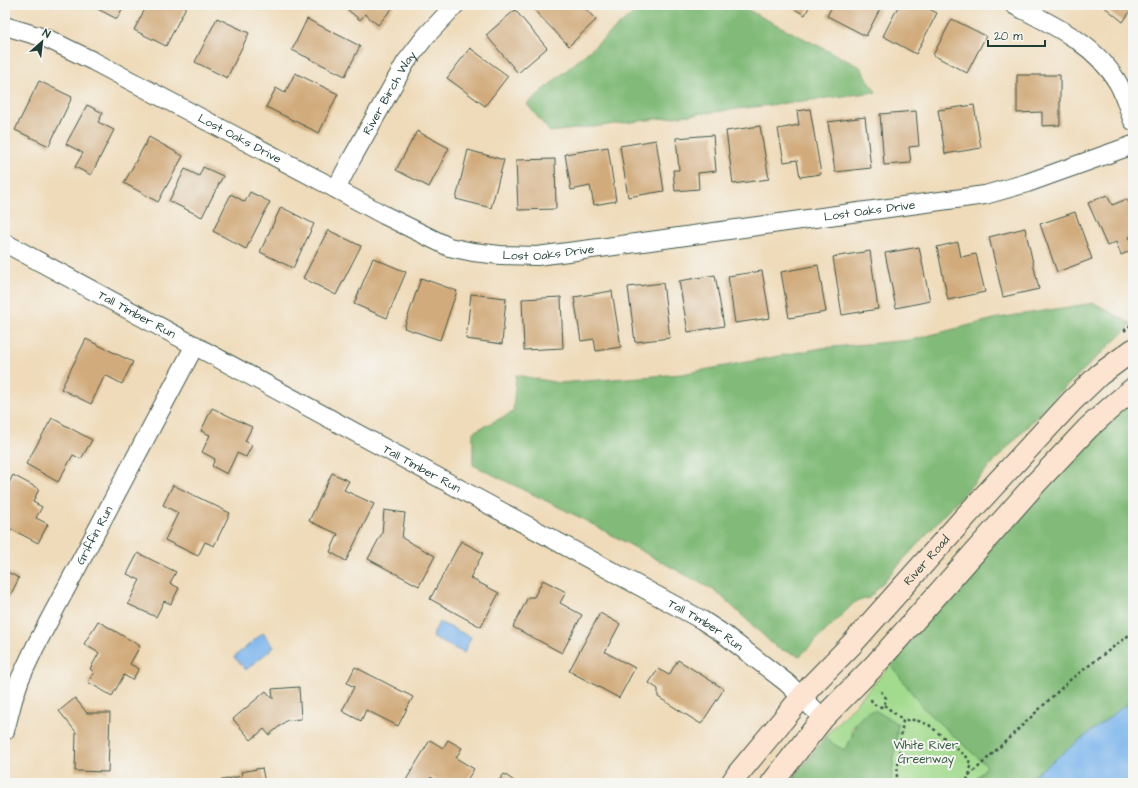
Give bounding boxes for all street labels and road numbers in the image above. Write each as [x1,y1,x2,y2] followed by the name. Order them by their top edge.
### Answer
[359,47,421,138] street label: River Birch Way
[195,110,285,168] street label: Lost Oaks Drive
[823,196,917,226] street label: Lost Oaks Drive
[502,241,596,265] street label: Lost Oaks Drive
[95,287,179,343] street label: Tall Timber Run
[380,441,464,497] street label: Tall Timber Run
[72,503,117,568] street label: Griffin Run
[900,532,954,589] street label: River Road
[665,595,747,655] street label: Tall Timber Run

